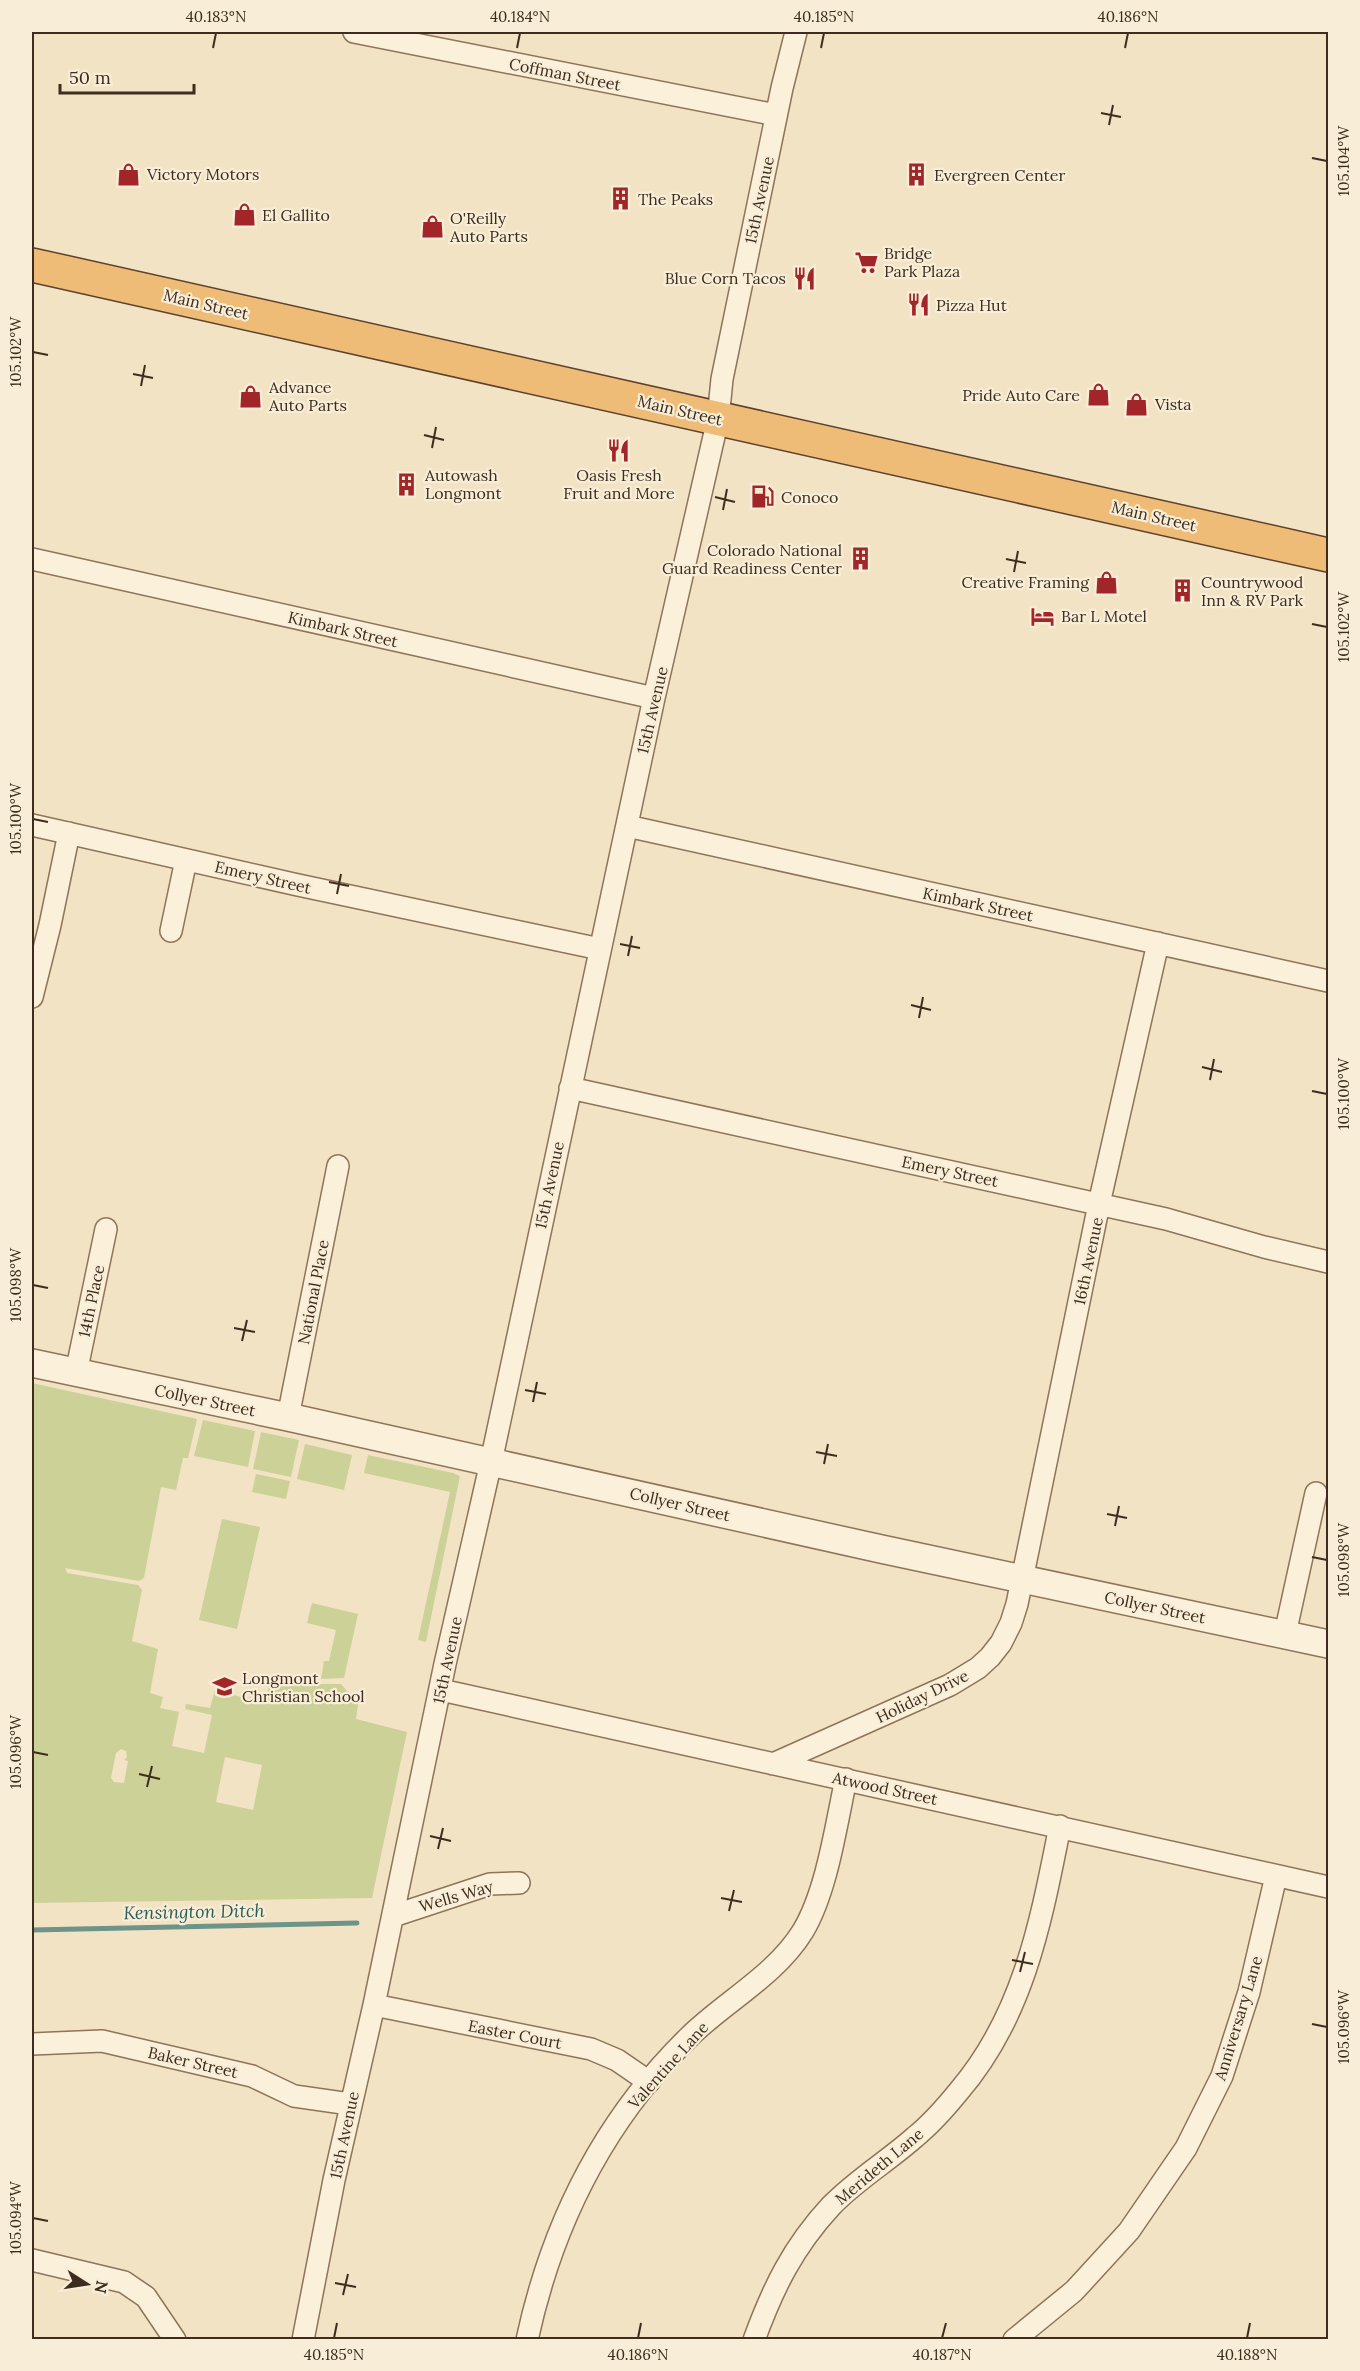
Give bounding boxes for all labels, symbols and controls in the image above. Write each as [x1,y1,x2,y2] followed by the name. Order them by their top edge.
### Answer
[186,7,246,26] text: 40.183°N
[490,7,550,26] text: 40.184°N
[794,7,854,26] text: 40.185°N
[1098,7,1158,26] text: 40.186°N
[507,53,623,95] street label: Coffman Street
[60,57,194,95] scale bar
[69,66,111,89] text: 50 m
[1334,125,1353,196] text: 105.104°W
[740,154,778,246] street label: 15th Avenue
[116,161,142,187] shop icon: Victory Motors
[903,162,929,188] building icon: Evergreen Center
[146,164,259,184] place label: Victory Motors
[934,165,1065,185] place label: Evergreen Center
[607,186,633,212] building icon: The Peaks
[638,189,713,209] place label: The Peaks
[231,202,257,228] shop icon: El Gallito
[262,205,330,225] place label: El Gallito
[449,208,528,246] place label: O'Reilly Auto Parts
[419,214,445,240] shop icon: O'Reilly Auto Parts
[884,243,960,281] place label: Bridge Park Plaza
[853,249,879,275] supermarket icon: Bridge Park Plaza
[791,265,817,291] restaurant icon: Blue Corn Tacos
[665,268,786,288] place label: Blue Corn Tacos
[161,285,251,324] street label: Main Street
[905,292,931,318] restaurant icon: Pizza Hut
[936,295,1008,315] place label: Pizza Hut
[6,316,25,387] text: 105.102°W
[268,377,347,415] place label: Advance Auto Parts
[1085,382,1111,408] shop icon: Pride Auto Care
[238,383,264,409] shop icon: Advance Auto Parts
[962,385,1080,405] place label: Pride Auto Care
[635,391,725,430] street label: Main Street
[1124,391,1150,417] shop icon: Vista
[1154,394,1192,414] place label: Vista
[606,437,632,463] restaurant icon: Oasis Fresh Fruit and More
[424,465,502,503] place label: Autowash Longmont
[563,465,675,503] place label: Oasis Fresh Fruit and More
[394,471,420,497] building icon: Autowash Longmont
[750,484,776,510] fuel station icon: Conoco
[781,487,838,507] place label: Conoco
[1109,497,1199,536] street label: Main Street
[662,540,842,578] place label: Colorado National Guard Readiness Center
[847,546,873,572] building icon: Colorado National Guard Readiness Center
[1094,569,1120,595] shop icon: Creative Framing
[962,572,1090,592] place label: Creative Framing
[1201,572,1304,610] place label: Countrywood Inn & RV Park
[1170,578,1196,604] building icon: Countrywood Inn & RV Park
[1334,591,1353,662] text: 105.102°W
[1030,603,1056,629] hotel icon: Bar L Motel
[1061,606,1147,626] place label: Bar L Motel
[286,607,401,652] street label: Kimbark Street
[632,664,672,756] street label: 15th Avenue
[6,782,25,855] text: 105.100°W
[213,856,314,898] street label: Emery Street
[921,883,1036,926] street label: Kimbark Street
[1334,1057,1353,1130] text: 105.100°W
[530,1139,568,1231] street label: 15th Avenue
[900,1151,1001,1191] street label: Emery Street
[1069,1215,1107,1307] street label: 16th Avenue
[293,1238,333,1346] street label: National Place
[6,1247,25,1322] text: 105.098°W
[74,1263,109,1339] street label: 14th Place
[153,1380,258,1421] street label: Collyer Street
[628,1483,733,1525] street label: Collyer Street
[1334,1522,1353,1597] text: 105.098°W
[1103,1587,1208,1628] street label: Collyer Street
[428,1614,466,1706] street label: 15th Avenue
[872,1665,972,1727] street label: Holiday Drive
[242,1668,365,1706] place label: Longmont Christian School
[211,1674,237,1700] school or university icon: Longmont Christian School
[6,1714,25,1789] text: 105.096°W
[830,1767,940,1809] street label: Atwood Street
[417,1876,496,1916] street label: Wells Way
[123,1899,266,1924] water label: Kensington Ditch
[1209,1953,1267,2084] street label: Anniversary Lane
[1334,1989,1353,2064] text: 105.096°W
[466,2015,564,2053] street label: Easter Court
[623,2017,713,2113] street label: Valentine Lane
[146,2042,241,2082] street label: Baker Street
[325,2089,363,2181] street label: 15th Avenue
[831,2123,927,2209] street label: Merideth Lane
[6,2180,25,2255] text: 105.094°W
[57,2254,117,2314] north arrow
[91,2279,113,2295] text: N
[304,2345,364,2364] text: 40.185°N
[608,2345,668,2364] text: 40.186°N
[912,2345,972,2364] text: 40.187°N
[1217,2345,1277,2364] text: 40.188°N

